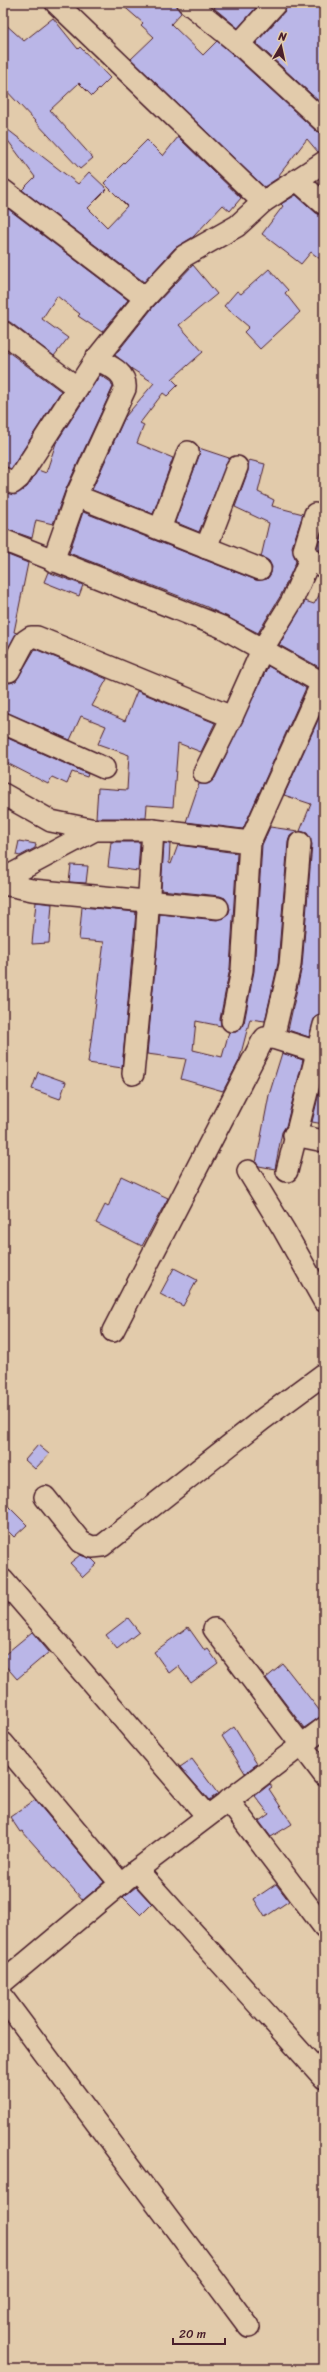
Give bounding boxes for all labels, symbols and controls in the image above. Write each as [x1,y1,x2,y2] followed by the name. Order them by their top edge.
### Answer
[261,26,301,66] north arrow
[276,26,288,47] text: N
[173,2320,225,2346] scale bar
[179,2323,206,2345] text: 20 m

